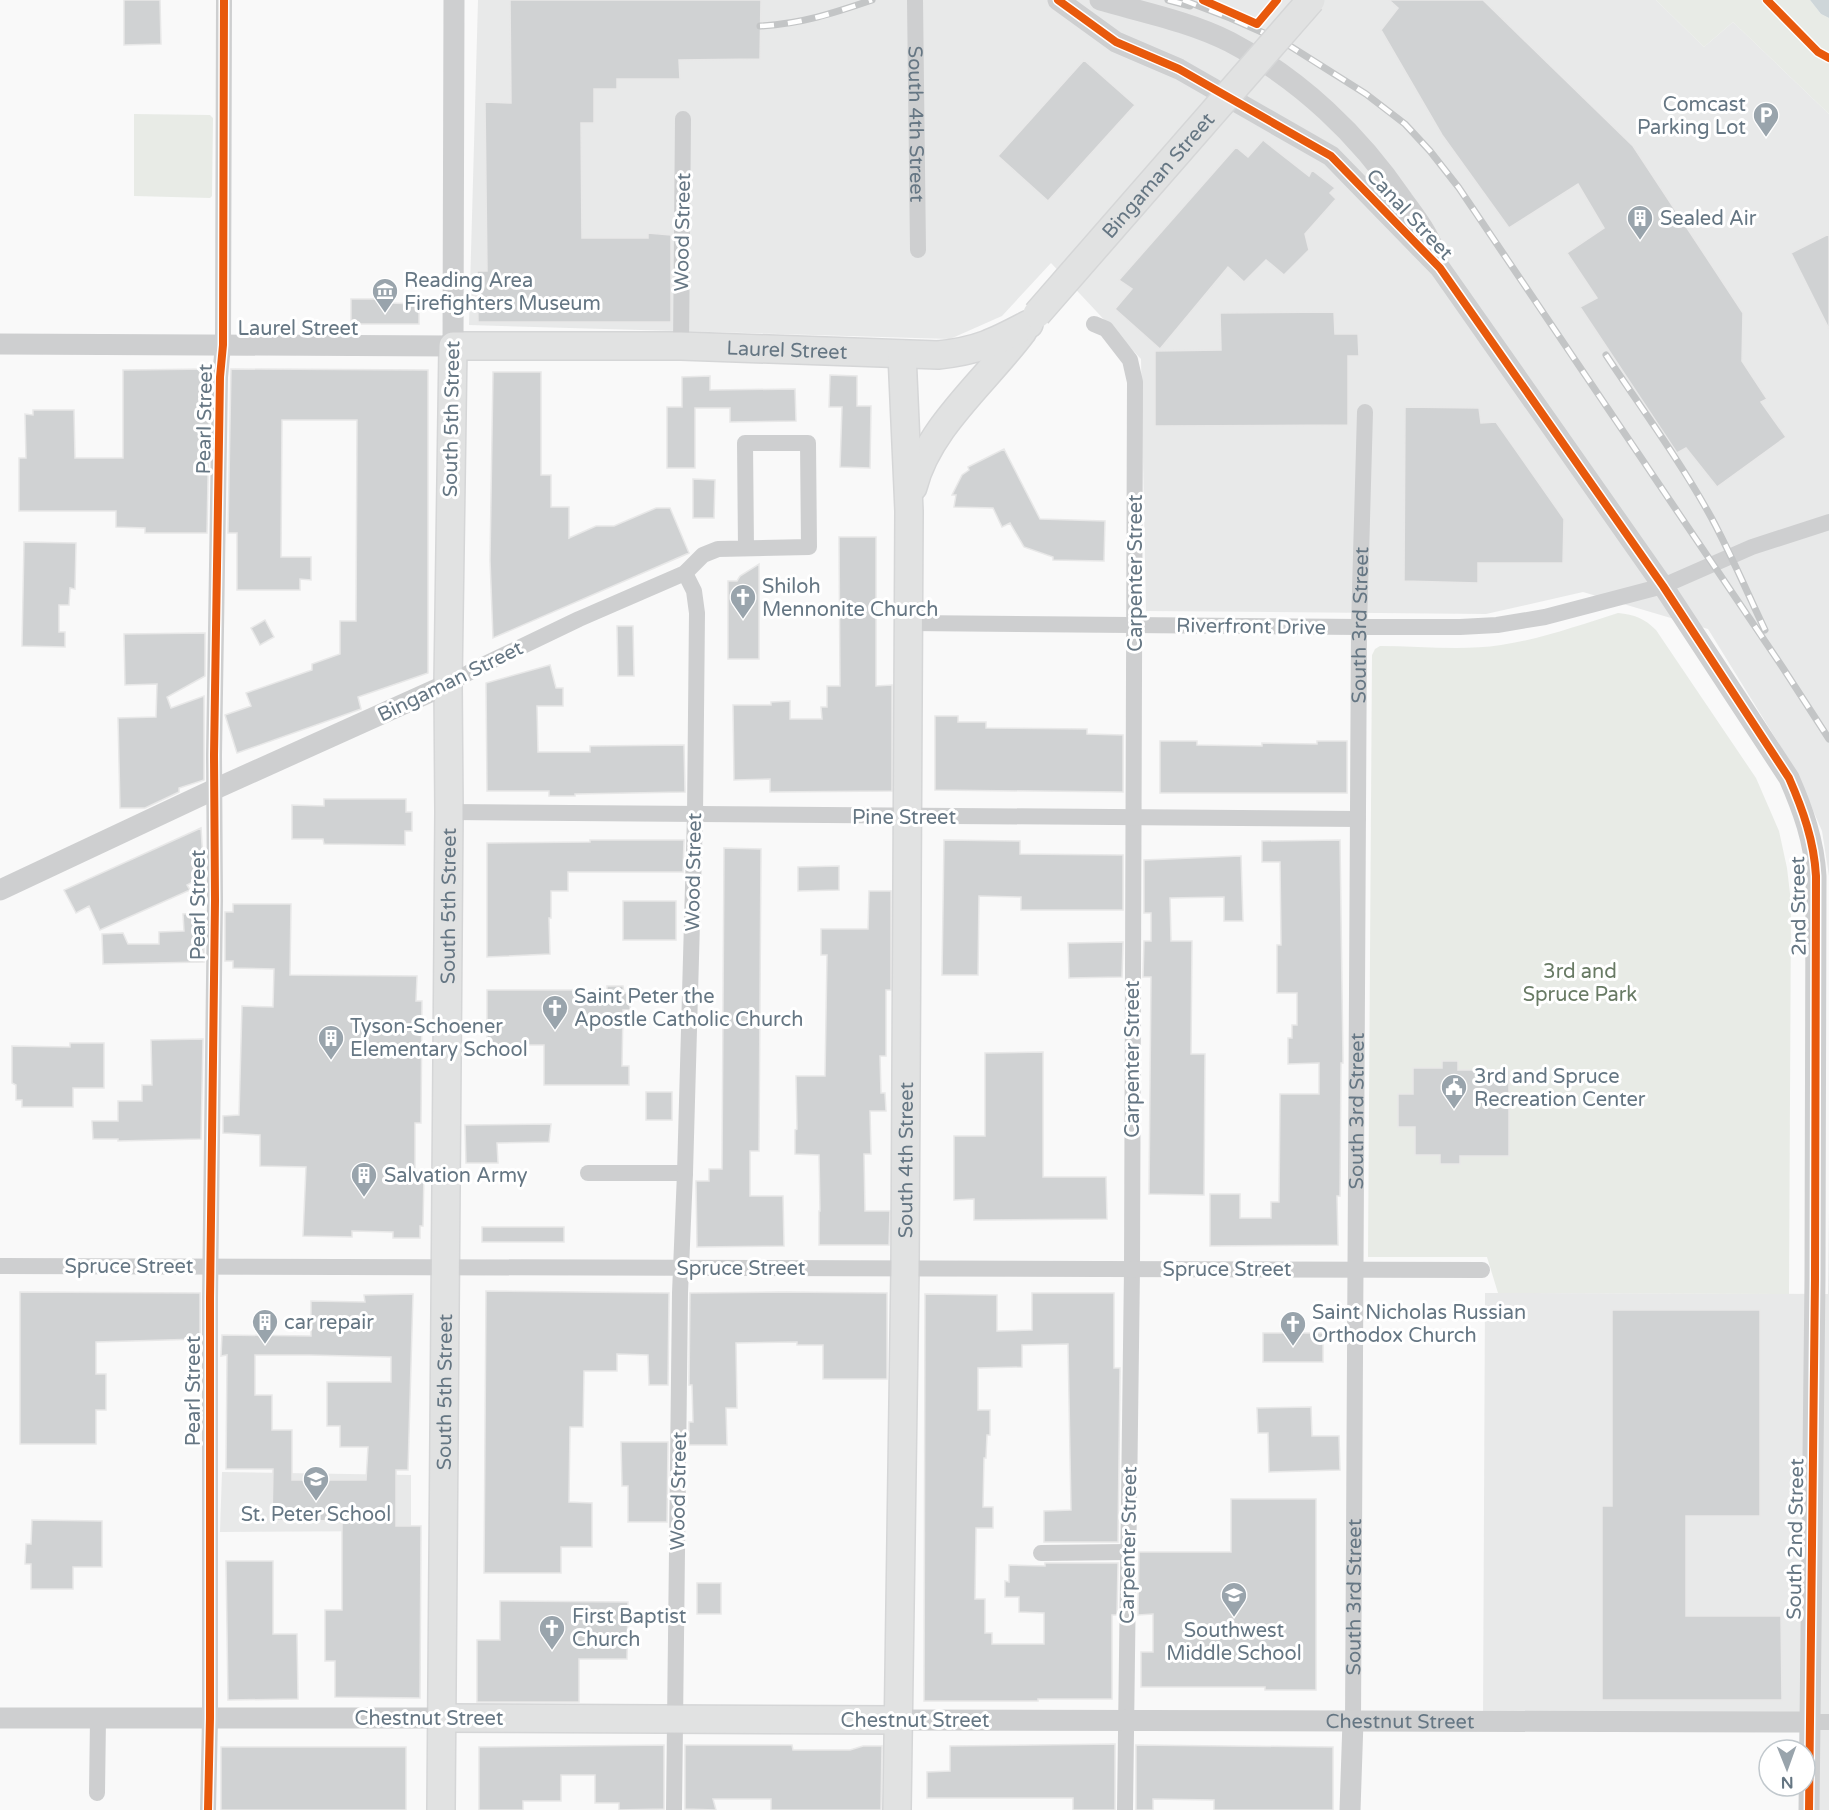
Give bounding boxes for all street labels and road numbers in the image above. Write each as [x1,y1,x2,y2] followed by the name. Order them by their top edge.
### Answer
[903,46,928,203] street label: South 4th Street
[1097,108,1220,244] street label: Bingaman Street
[1361,164,1458,266] street label: Canal Street
[670,172,696,292] street label: Wood Street
[238,317,359,341] street label: Laurel Street
[726,337,848,365] street label: Laurel Street
[439,340,465,497] street label: South 5th Street
[192,363,218,475] street label: Pearl Street
[1124,494,1148,652] street label: Carpenter Street
[1348,546,1374,703] street label: South 3rd Street
[1176,614,1326,640] street label: Riverfront Drive
[374,636,527,728] street label: Bingaman Street
[852,806,956,830] street label: Pine Street
[681,812,707,932] street label: Wood Street
[437,827,462,984] street label: South 5th Street
[187,849,211,960] street label: Pearl Street
[1786,856,1812,956] street label: 2nd Street
[1121,980,1145,1138] street label: Carpenter Street
[1345,1032,1370,1189] street label: South 3rd Street
[894,1081,919,1238] street label: South 4th Street
[65,1255,194,1279] street label: Spruce Street
[677,1257,806,1281] street label: Spruce Street
[1163,1258,1292,1282] street label: Spruce Street
[433,1313,458,1470] street label: South 5th Street
[182,1335,206,1446] street label: Pearl Street
[666,1431,692,1551] street label: Wood Street
[1783,1458,1809,1620] street label: South 2nd Street
[1116,1466,1142,1624] street label: Carpenter Street
[1342,1518,1367,1675] street label: South 3rd Street
[355,1707,504,1731] street label: Chestnut Street
[841,1709,990,1733] street label: Chestnut Street
[1326,1710,1475,1734] street label: Chestnut Street

